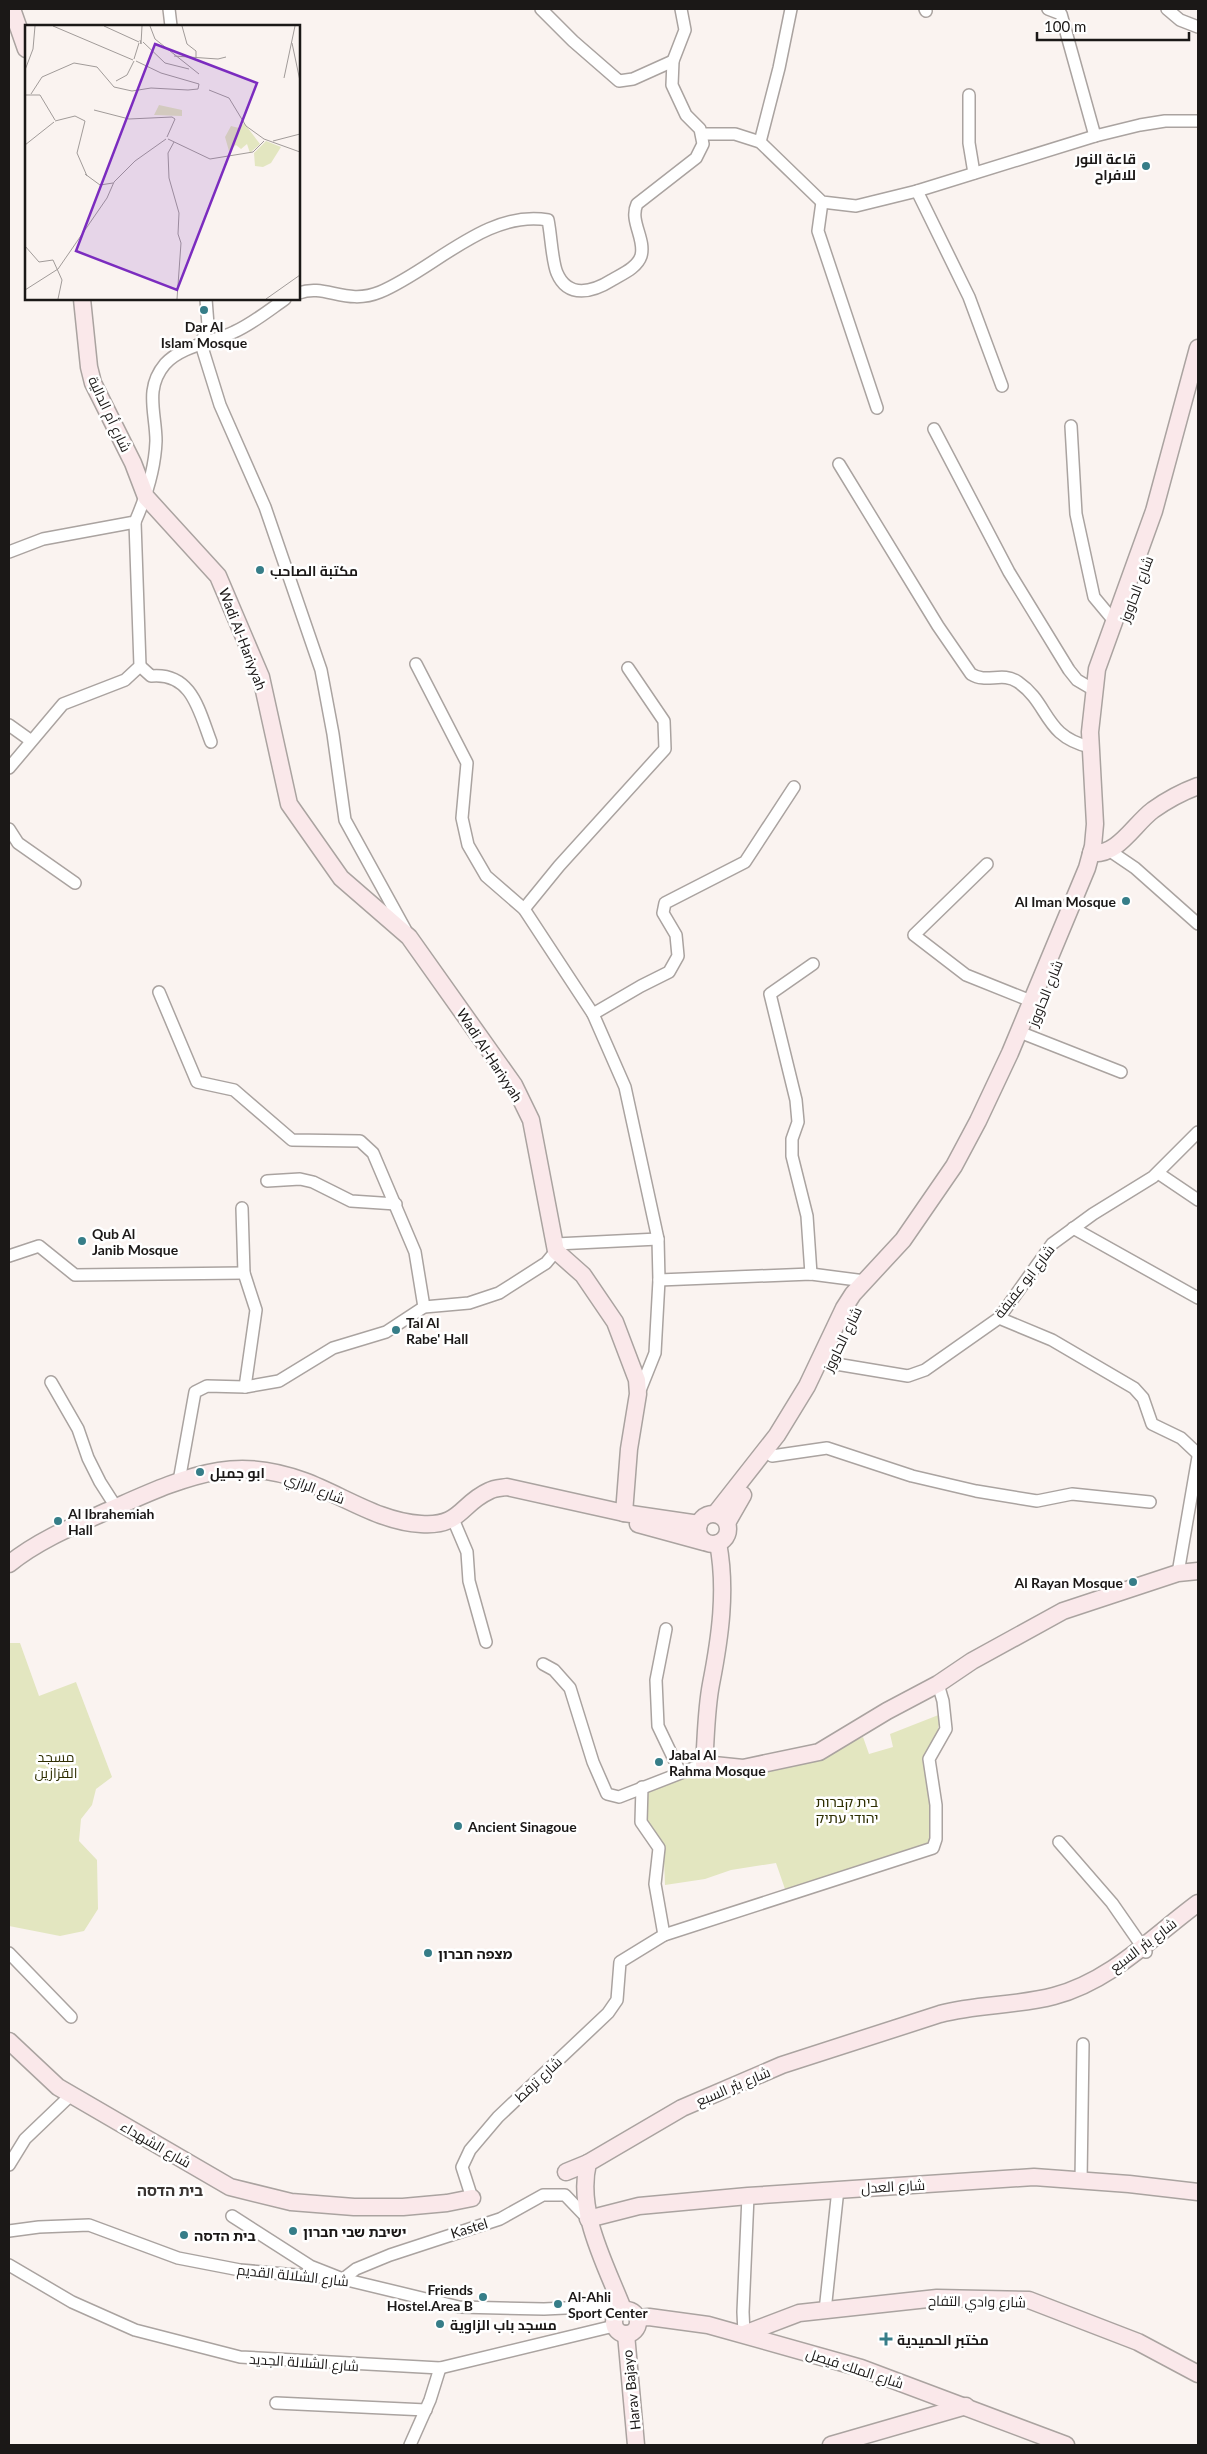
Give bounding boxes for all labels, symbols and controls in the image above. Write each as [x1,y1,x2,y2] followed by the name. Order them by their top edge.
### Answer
[1037,10,1190,42] scale bar
[1044,17,1086,35] text: 100 m
[25,25,300,300] inset map
[1074,150,1136,185] place label: قاعة النور للافراح
[1140,160,1152,172] marker: قاعة النور للافراح
[198,304,210,316] marker: Dar Al Islam Mosque
[161,318,248,351] place label: Dar Al Islam Mosque
[83,373,135,455] street label: شارع أم الدالية
[1115,553,1157,626] street label: شارع الحاووز
[270,562,358,579] place label: مكتبة الصاحب
[254,564,266,576] marker: مكتبة الصاحب
[216,586,270,692] street label: Wadi Al-Hariyyah
[1014,893,1117,910] place label: Al Iman Mosque
[1120,895,1132,907] marker: Al Iman Mosque
[1024,957,1067,1030] street label: شارع الحاووز
[453,1005,527,1105] street label: Wadi Al-Hariyyah
[92,1225,179,1258] place label: Qub Al Janib Mosque
[76,1235,88,1247] marker: Qub Al Janib Mosque
[990,1241,1059,1322] street label: شارع ابو عفيفة
[819,1304,866,1375] street label: شارع الحاووز
[406,1314,468,1347] place label: Tal Al Rabe' Hall
[390,1324,402,1336] marker: Tal Al Rabe' Hall
[210,1464,265,1482] place label: ابو جميل
[194,1466,206,1478] marker: ابو جميل
[281,1469,347,1511] street label: شارع الرازي
[67,1505,155,1538] place label: Al Ibrahemiah Hall
[52,1515,64,1527] marker: Al Ibrahemiah Hall
[1013,1574,1124,1591] place label: Al Rayan Mosque
[1127,1576,1139,1588] marker: Al Rayan Mosque
[669,1746,766,1779] place label: Jabal Al Rahma Mosque
[35,1748,77,1781] park label: مسجد القزازين
[653,1756,665,1768] marker: Jabal Al Rahma Mosque
[816,1793,878,1826] park label: בית קברות יהודי עתיק
[467,1818,577,1835] place label: Ancient Sinagoue
[452,1820,464,1832] marker: Ancient Sinagoue
[1106,1914,1180,1976] street label: شارع بئر السبع
[438,1945,512,1962] place label: מצפה חברון
[422,1947,434,1959] marker: מצפה חברון
[511,2053,566,2106] street label: شارع ترفط
[693,2063,773,2110] street label: شارع بئر السبع
[117,2117,194,2172] street label: شارع الشهداء
[861,2176,925,2197] street label: شارع العدل
[137,2181,203,2199] district label: בית הדסה
[448,2214,490,2242] street label: Kastel
[303,2223,406,2240] place label: ישיבת שבי חברון
[287,2225,299,2237] marker: ישיבת שבי חברון
[194,2227,256,2244] place label: בית הדסה
[178,2229,190,2241] marker: בית הדסה
[236,2261,350,2291] street label: شارع الشلالة القديم
[387,2281,473,2314] place label: Friends Hostel.Area B
[567,2288,648,2321] place label: Al-Ahli Sport Center
[477,2291,489,2303] marker: Friends Hostel.Area B
[928,2292,1026,2314] street label: شارع وادي التفاح
[552,2298,564,2310] marker: Al-Ahli Sport Center
[450,2316,557,2334] place label: مسجد باب الزاوية
[434,2318,446,2330] marker: مسجد باب الزاوية
[897,2331,989,2349] place label: مختبر الحميدية
[879,2332,893,2346] marker: مختبر الحميدية
[804,2344,906,2393] street label: شارع الملك فيصل
[618,2349,644,2431] street label: Harav Bajayo
[248,2350,359,2375] street label: شارع الشلالة الجديد

